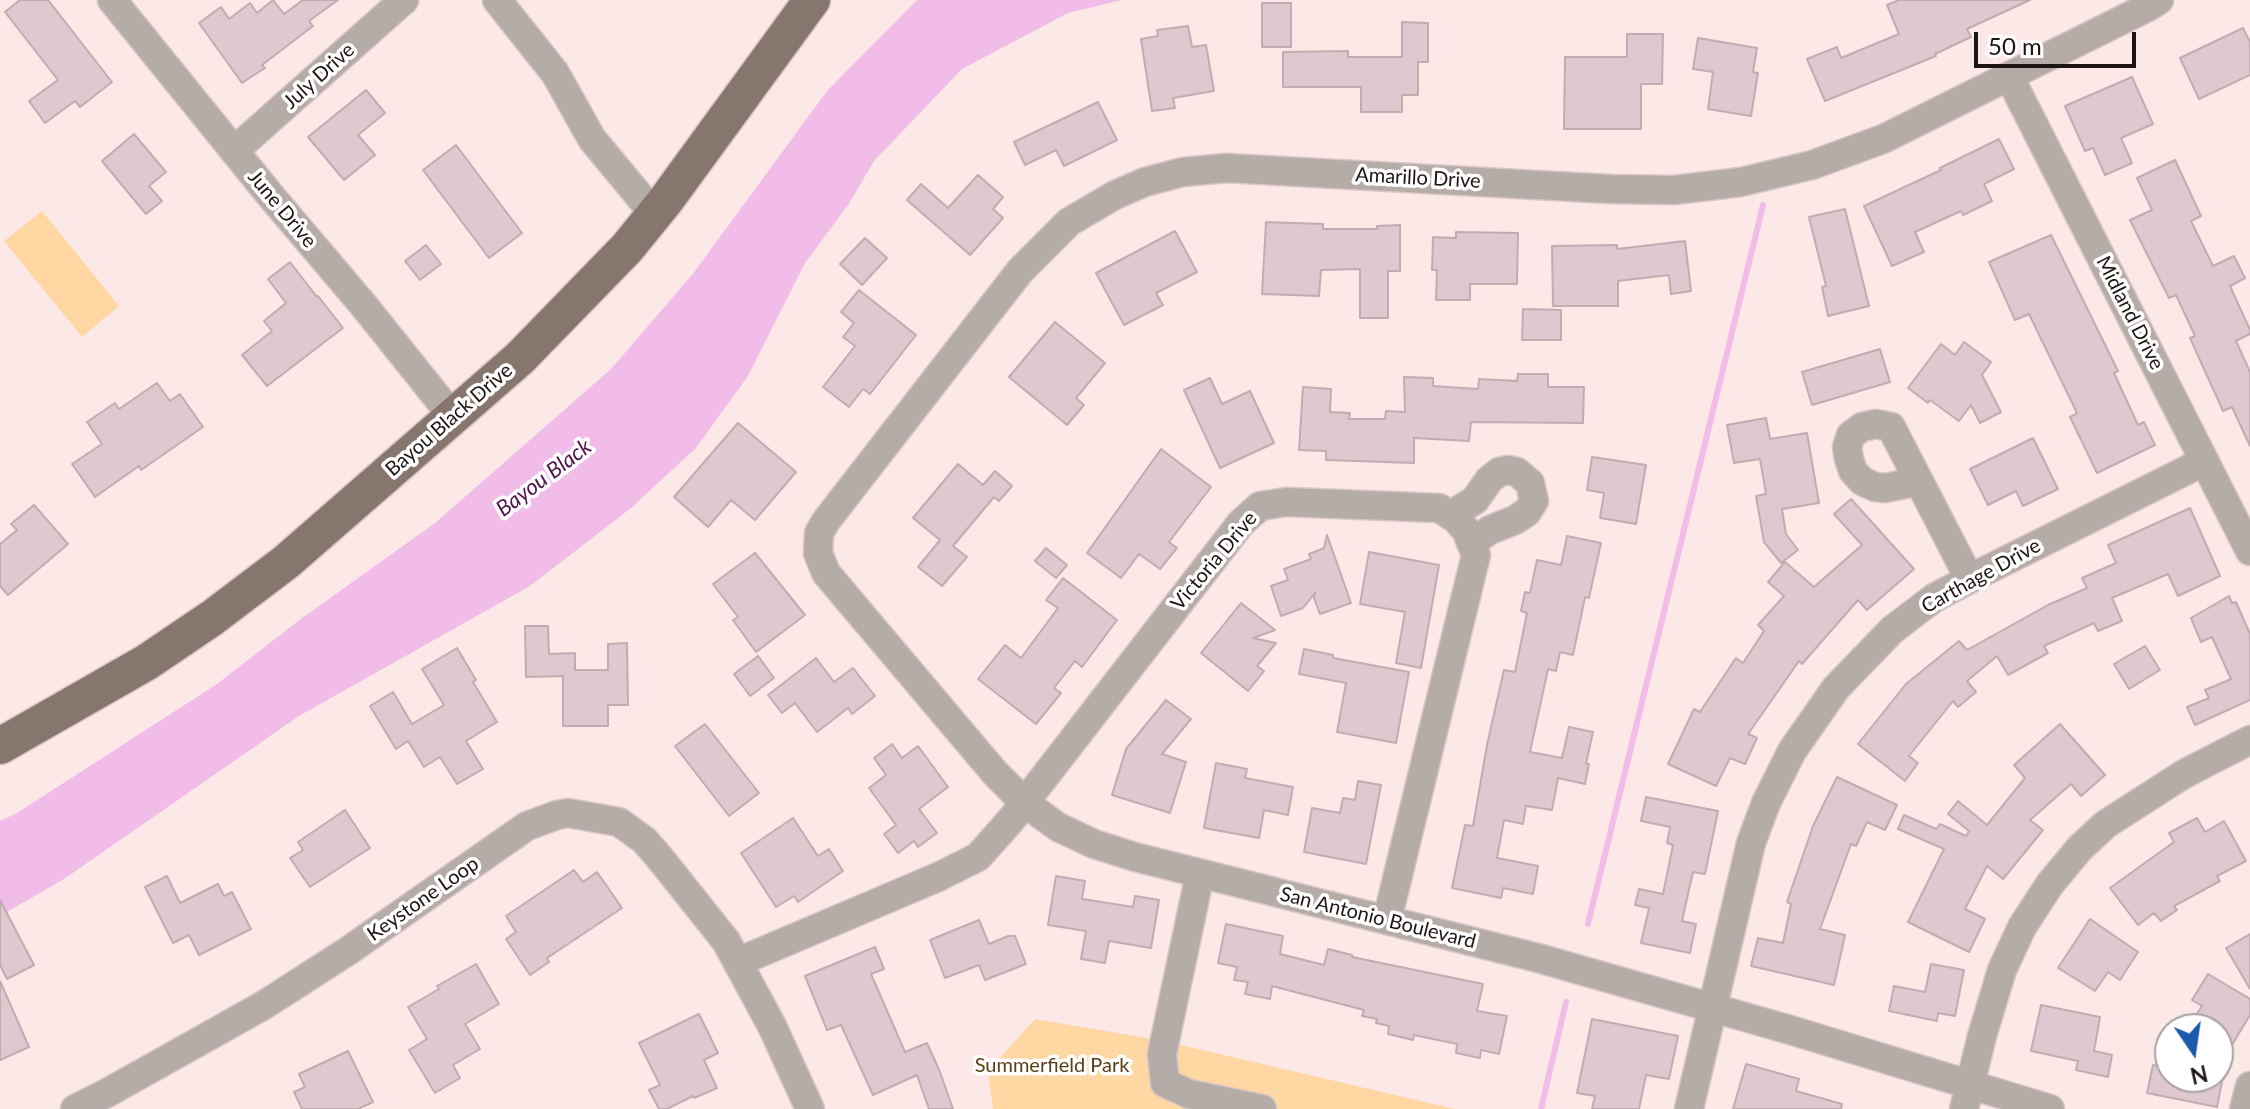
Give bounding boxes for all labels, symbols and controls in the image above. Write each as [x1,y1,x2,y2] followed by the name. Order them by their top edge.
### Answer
[1978,16,2140,66] scale bar
[1988,31,2042,60] text: 50 m
[279,38,359,114] street label: July Drive
[1355,163,1481,193] street label: Amarillo Drive
[243,165,321,253] street label: June Drive
[2091,252,2169,374] street label: Midland Drive
[381,358,517,482] street label: Bayou Black Drive
[491,434,597,522] water label: Bayou Black
[1166,507,1262,615] street label: Victoria Drive
[1917,533,2045,619] street label: Carthage Drive
[363,852,483,946] street label: Keystone Loop
[1278,882,1478,954] street label: San Antonio Boulevard
[2154,1013,2234,1093] north arrow
[975,1054,1129,1078] park label: Summerfield Park
[2188,1060,2210,1090] text: N

